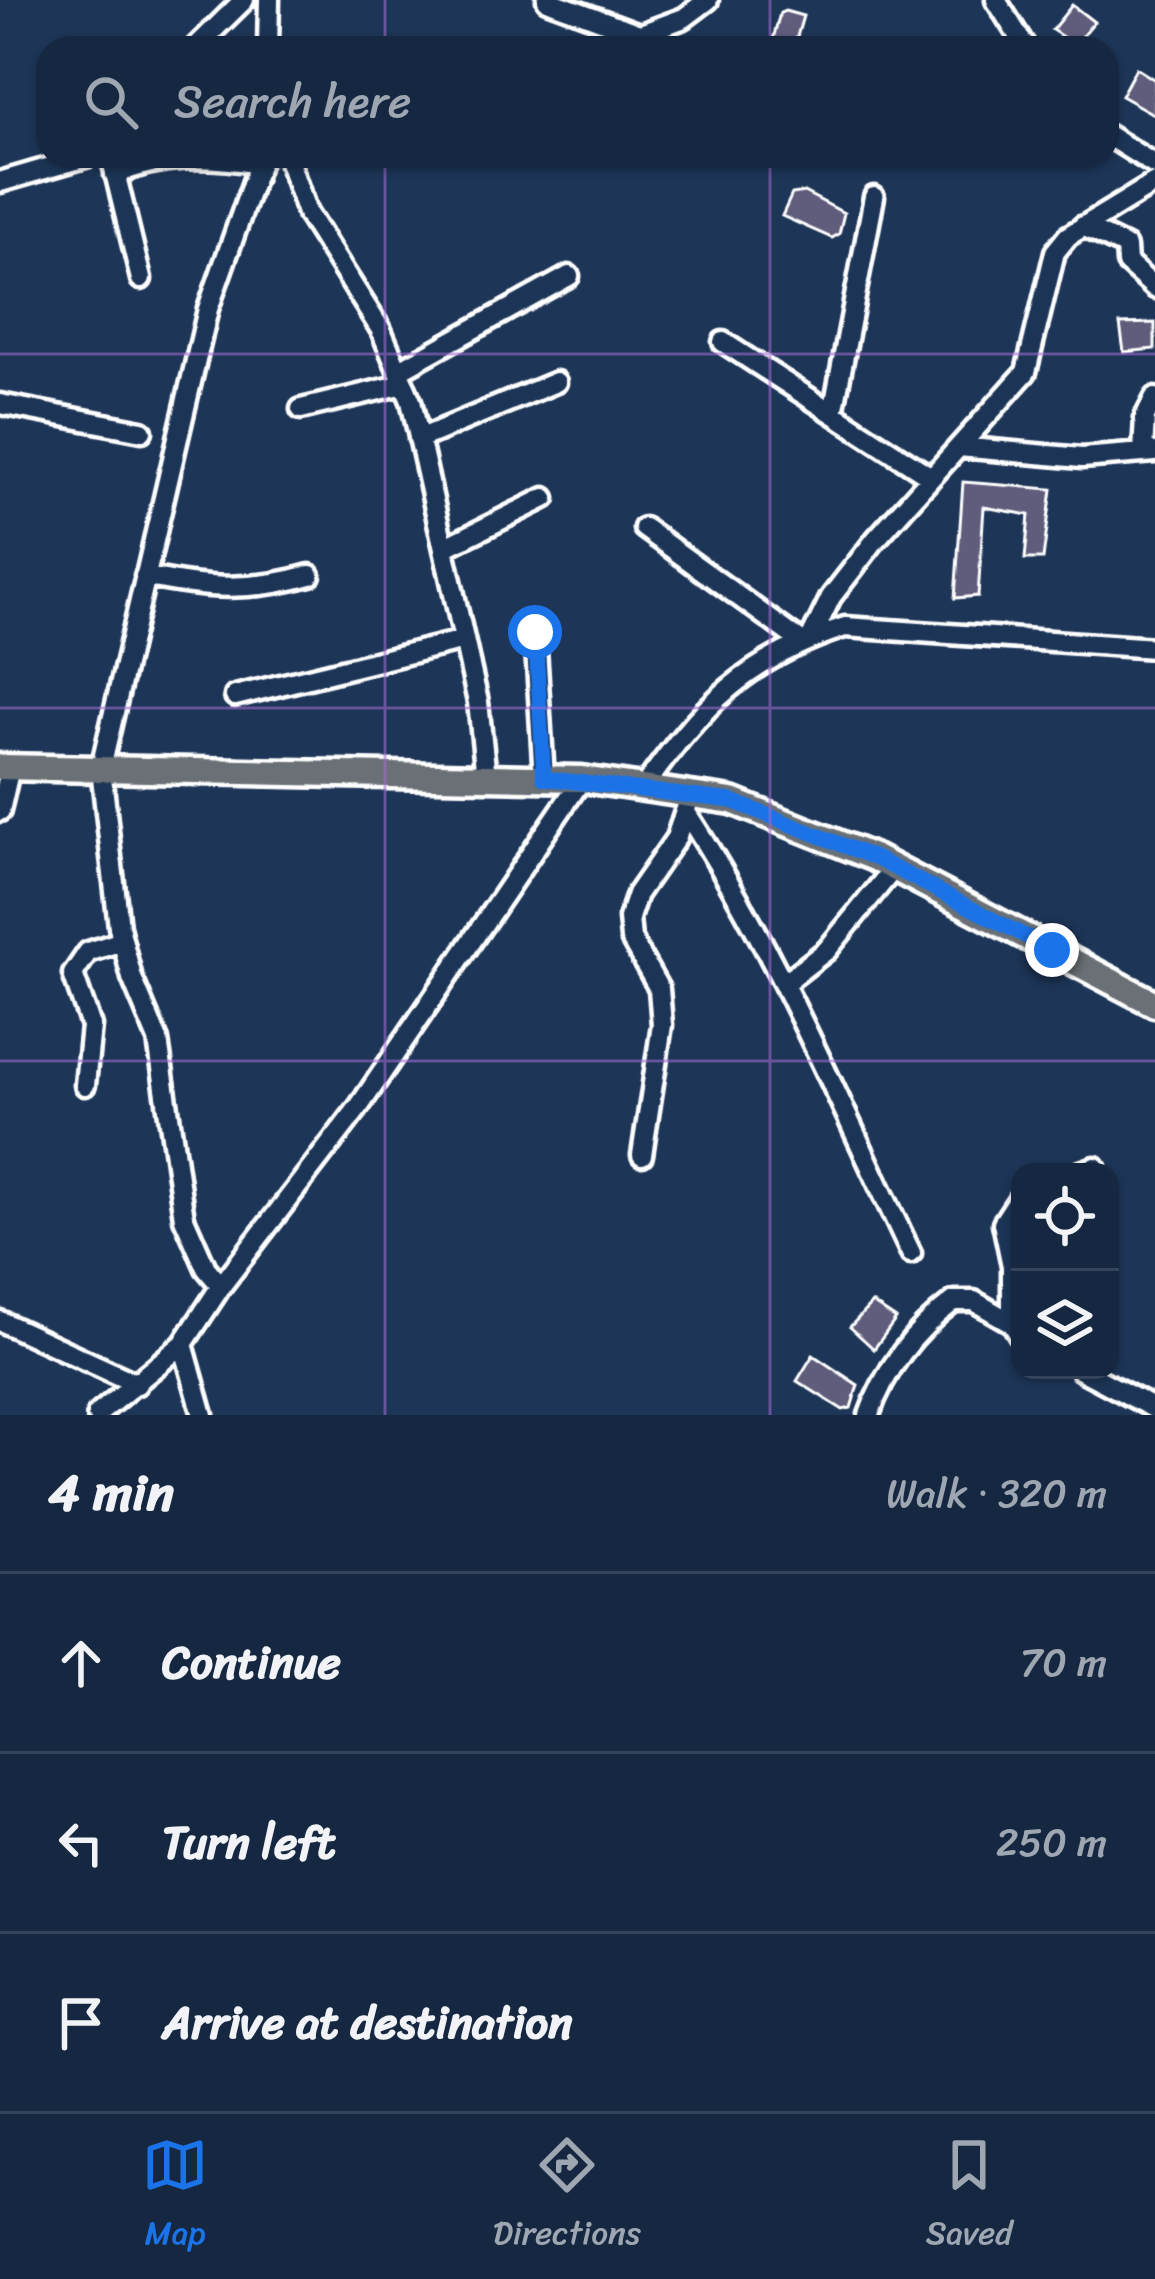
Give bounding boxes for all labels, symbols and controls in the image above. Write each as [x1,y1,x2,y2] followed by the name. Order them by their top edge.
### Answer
[36,36,1119,168] search box
[174,62,411,142] text: Search here
[78,69,144,135] icon: search
[508,605,562,659] route start
[1025,923,1079,977] route end
[1011,1163,1119,1379] map controls
[1011,1163,1119,1271] button: locate
[1011,1271,1119,1379] button: layers
[48,1448,174,1538] text: 4 min
[886,1459,1107,1528] text: Walk · 320 m
[162,1623,341,1703] text: Continue
[1020,1628,1107,1697] text: 70 m
[48,1630,114,1696] icon: ahead
[162,1803,335,1883] text: Turn left
[996,1808,1107,1877] text: 250 m
[48,1810,114,1876] icon: left
[162,1983,572,2063] text: Arrive at destination
[48,1990,114,2056] icon: arrive
[142,2132,208,2262] tab: Map
[493,2132,641,2262] tab: Directions
[926,2132,1013,2262] tab: Saved

